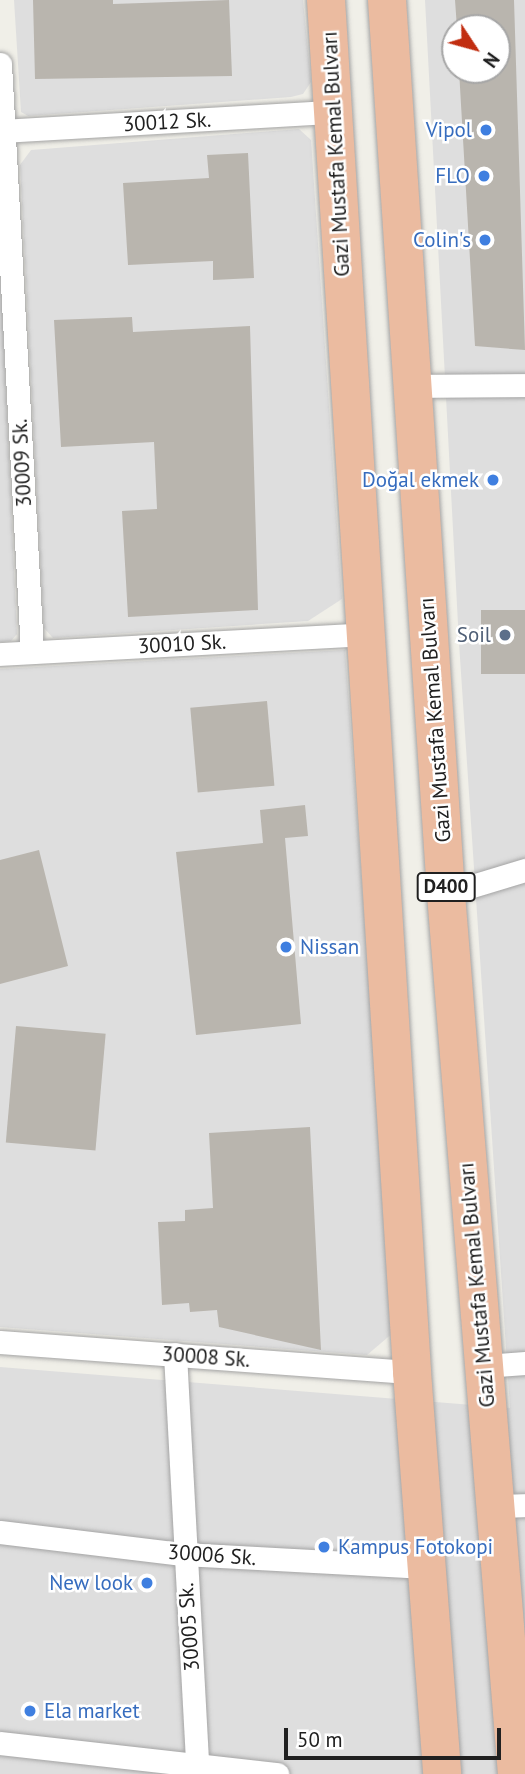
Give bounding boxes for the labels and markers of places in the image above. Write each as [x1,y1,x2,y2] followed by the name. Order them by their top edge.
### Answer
[426,117,472,143] place label: Vipol
[478,122,494,138] marker: Vipol
[435,163,470,189] place label: FLO
[476,168,492,184] marker: FLO
[413,227,471,253] place label: Colin's
[477,232,493,248] marker: Colin's
[362,467,479,493] place label: Doğal ekmek
[485,472,501,488] marker: Doğal ekmek
[457,622,491,648] place label: Soil
[497,627,513,643] marker: Soil
[300,934,359,960] place label: Nissan
[278,939,294,955] marker: Nissan
[338,1534,493,1560] place label: Kampus Fotokopi
[316,1539,332,1555] marker: Kampus Fotokopi
[49,1570,133,1596] place label: New look
[139,1575,155,1591] marker: New look
[44,1698,140,1724] place label: Ela market
[22,1703,38,1719] marker: Ela market

